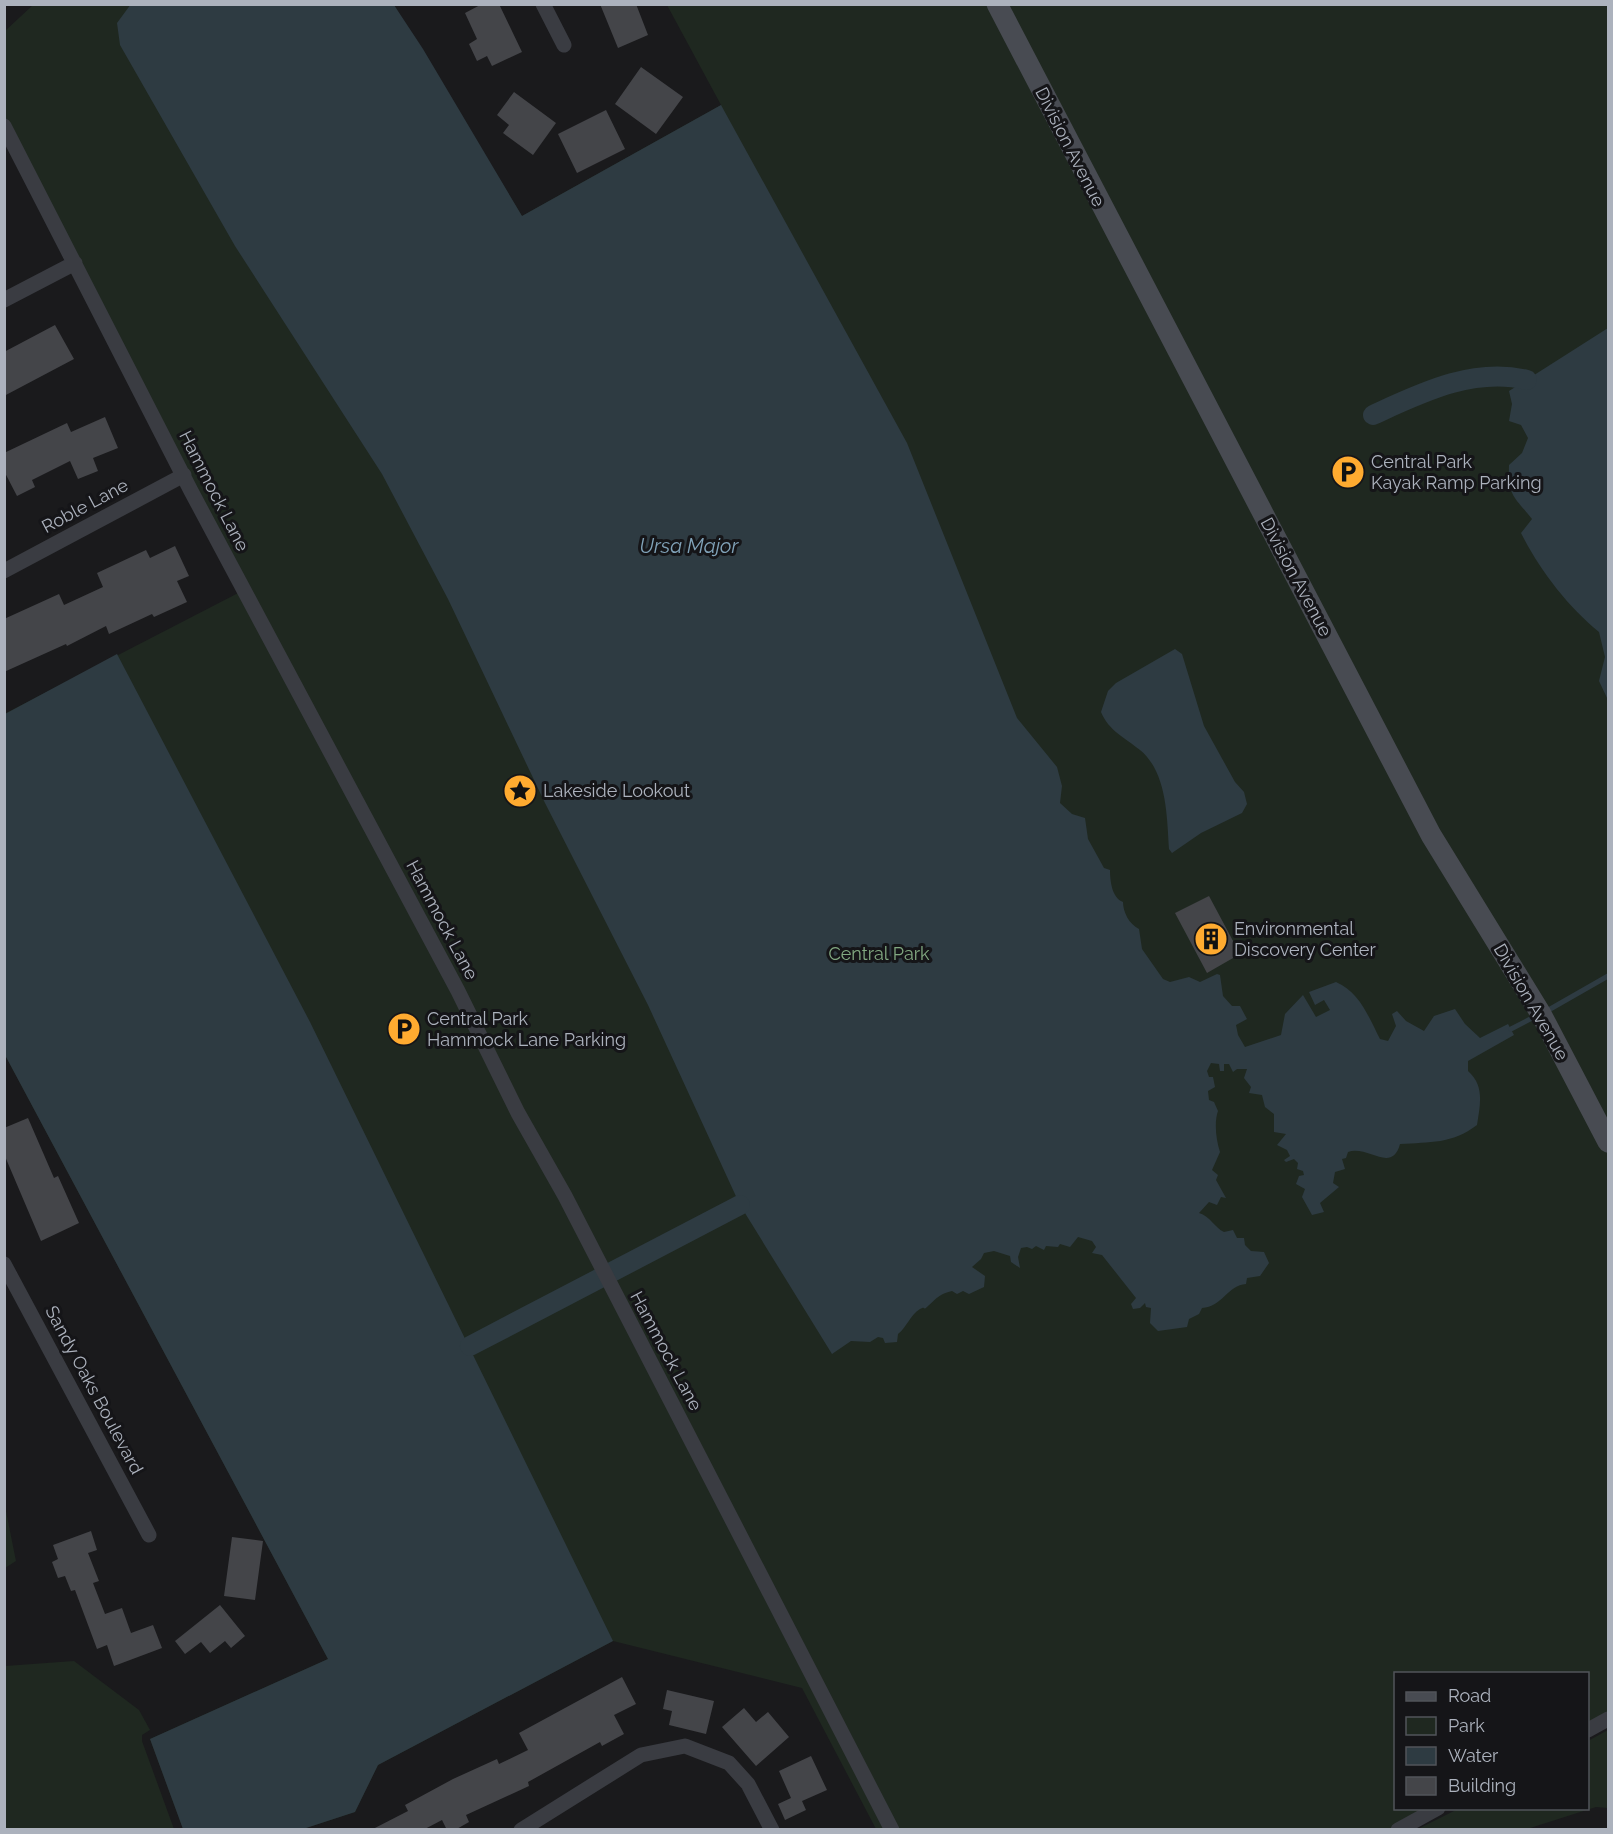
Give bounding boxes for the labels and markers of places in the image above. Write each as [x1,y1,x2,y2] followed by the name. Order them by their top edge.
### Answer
[1371,451,1542,493] place label: Central Park Kayak Ramp Parking
[1330,454,1366,490] parking icon: Central Park Kayak Ramp Parking
[502,773,538,809] place icon: Lakeside Lookout
[543,780,690,801] place label: Lakeside Lookout
[1234,918,1376,960] place label: Environmental Discovery Center
[1193,921,1229,957] building icon: Environmental Discovery Center
[427,1008,626,1050] place label: Central Park Hammock Lane Parking
[386,1011,422,1047] parking icon: Central Park Hammock Lane Parking

